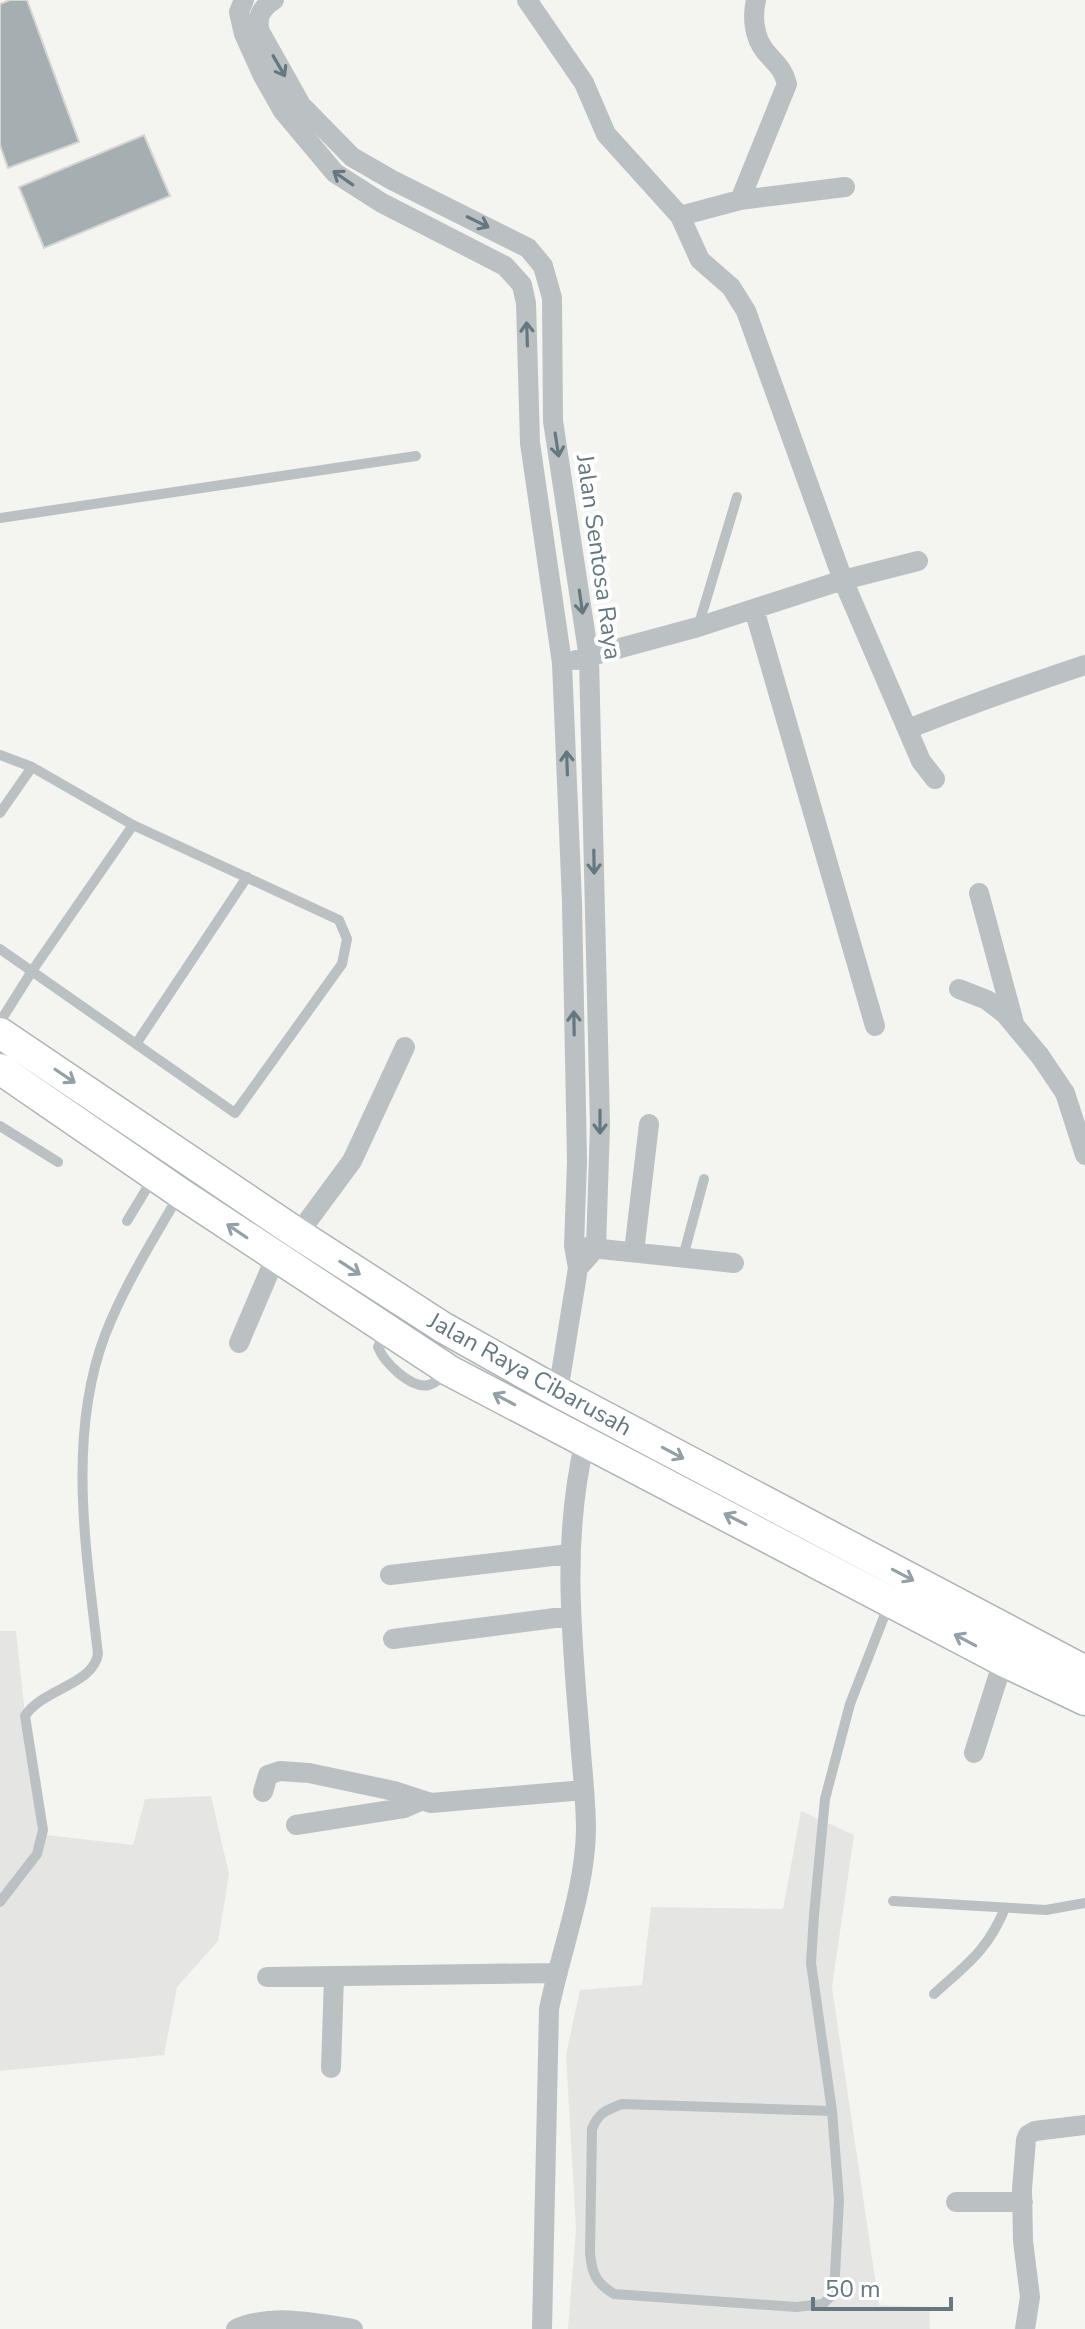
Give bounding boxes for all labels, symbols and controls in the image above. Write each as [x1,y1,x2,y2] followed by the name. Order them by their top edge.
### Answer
[271,54,287,77] one-way arrow
[333,170,354,187] one-way arrow
[466,215,490,230] one-way arrow
[519,321,534,348] one-way arrow
[550,432,565,457] one-way arrow
[569,451,629,662] street label: Jalan Sentosa Raya
[574,589,589,615] one-way arrow
[559,750,574,777] one-way arrow
[586,848,602,875] one-way arrow
[567,1010,582,1037] one-way arrow
[53,1069,76,1085] one-way arrow
[592,1108,608,1135] one-way arrow
[227,1223,249,1239] one-way arrow
[339,1260,361,1277] one-way arrow
[422,1304,638,1443] street label: Jalan Raya Cibarusah
[493,1391,517,1407] one-way arrow
[661,1445,684,1461] one-way arrow
[724,1511,747,1527] one-way arrow
[890,1567,914,1583] one-way arrow
[954,1632,978,1648] one-way arrow
[813,2261,951,2311] scale bar
[825,2273,881,2305] text: 50 m

